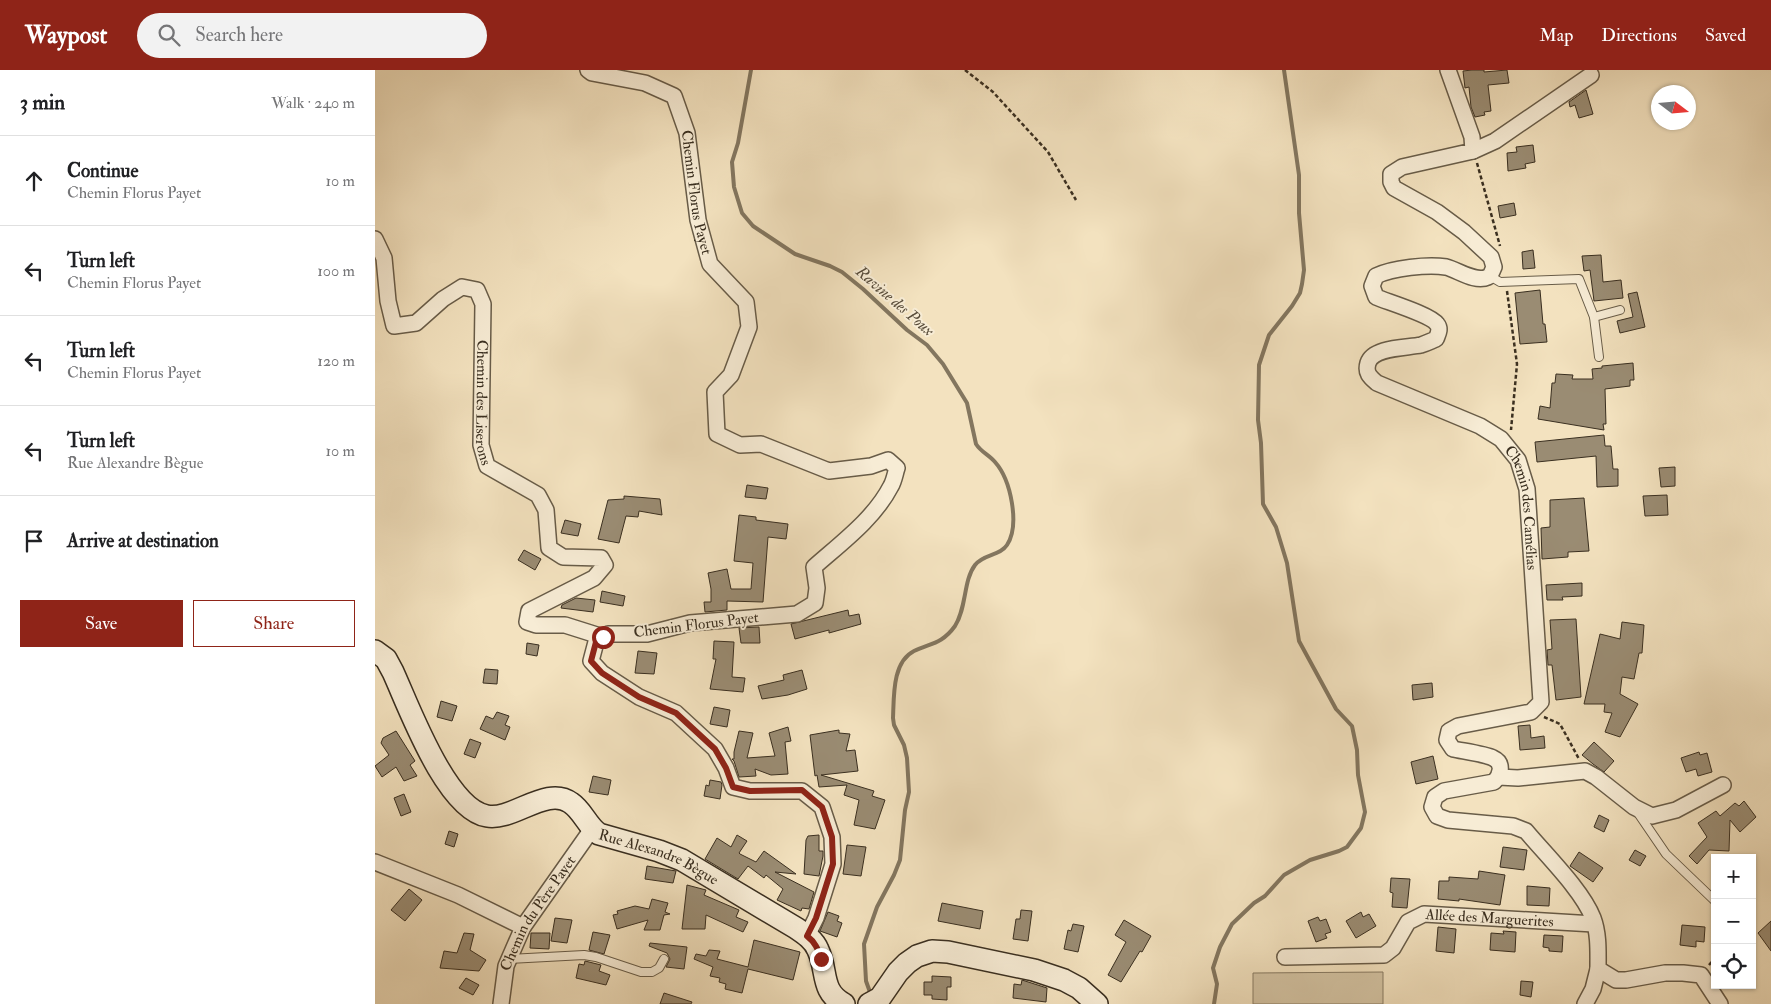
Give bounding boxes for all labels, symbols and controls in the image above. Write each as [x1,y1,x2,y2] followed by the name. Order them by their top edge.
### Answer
[137,13,487,58] search box
[25,20,107,51] text: Waypost
[155,21,183,49] icon: search
[195,23,283,47] text: Search here
[1540,24,1573,47] text: Map
[1601,24,1677,47] text: Directions
[1705,24,1746,47] text: Saved
[1651,85,1696,130] north arrow
[20,89,65,116] text: 3 min
[271,93,355,113] text: Walk · 240 m
[677,129,716,257] street label: Chemin Florus Payet
[67,159,138,183] text: Continue
[20,167,48,195] icon: ahead
[325,171,355,191] text: 10 m
[67,183,201,203] text: Chemin Florus Payet
[67,249,135,273] text: Turn left
[20,257,48,285] icon: left
[317,261,355,281] text: 100 m
[851,261,938,341] water label: Ravine des Poux
[67,273,201,293] text: Chemin Florus Payet
[67,339,135,363] text: Turn left
[471,340,496,467] street label: Chemin des Liserons
[20,347,48,375] icon: left
[317,351,355,371] text: 120 m
[67,363,201,383] text: Chemin Florus Payet
[67,429,135,453] text: Turn left
[20,437,48,465] icon: left
[325,441,355,461] text: 10 m
[1500,441,1542,571] street label: Chemin des Camélias
[67,453,203,473] text: Rue Alexandre Bègue
[20,527,48,555] icon: arrive
[67,529,219,553] text: Arrive at destination
[20,600,183,647] button: Save
[193,600,355,647] button: Share
[632,608,760,642] street label: Chemin Florus Payet
[592,626,615,649] route start
[596,825,722,889] street label: Rue Alexandre Bègue
[496,852,580,974] street label: Chemin du Père Payet
[1711,854,1756,989] map controls
[1711,854,1756,899] button: +
[1711,899,1756,944] button: −
[1424,905,1554,931] street label: Allée des Marguerites
[1711,944,1756,989] button: locate
[810,948,833,971] route end

